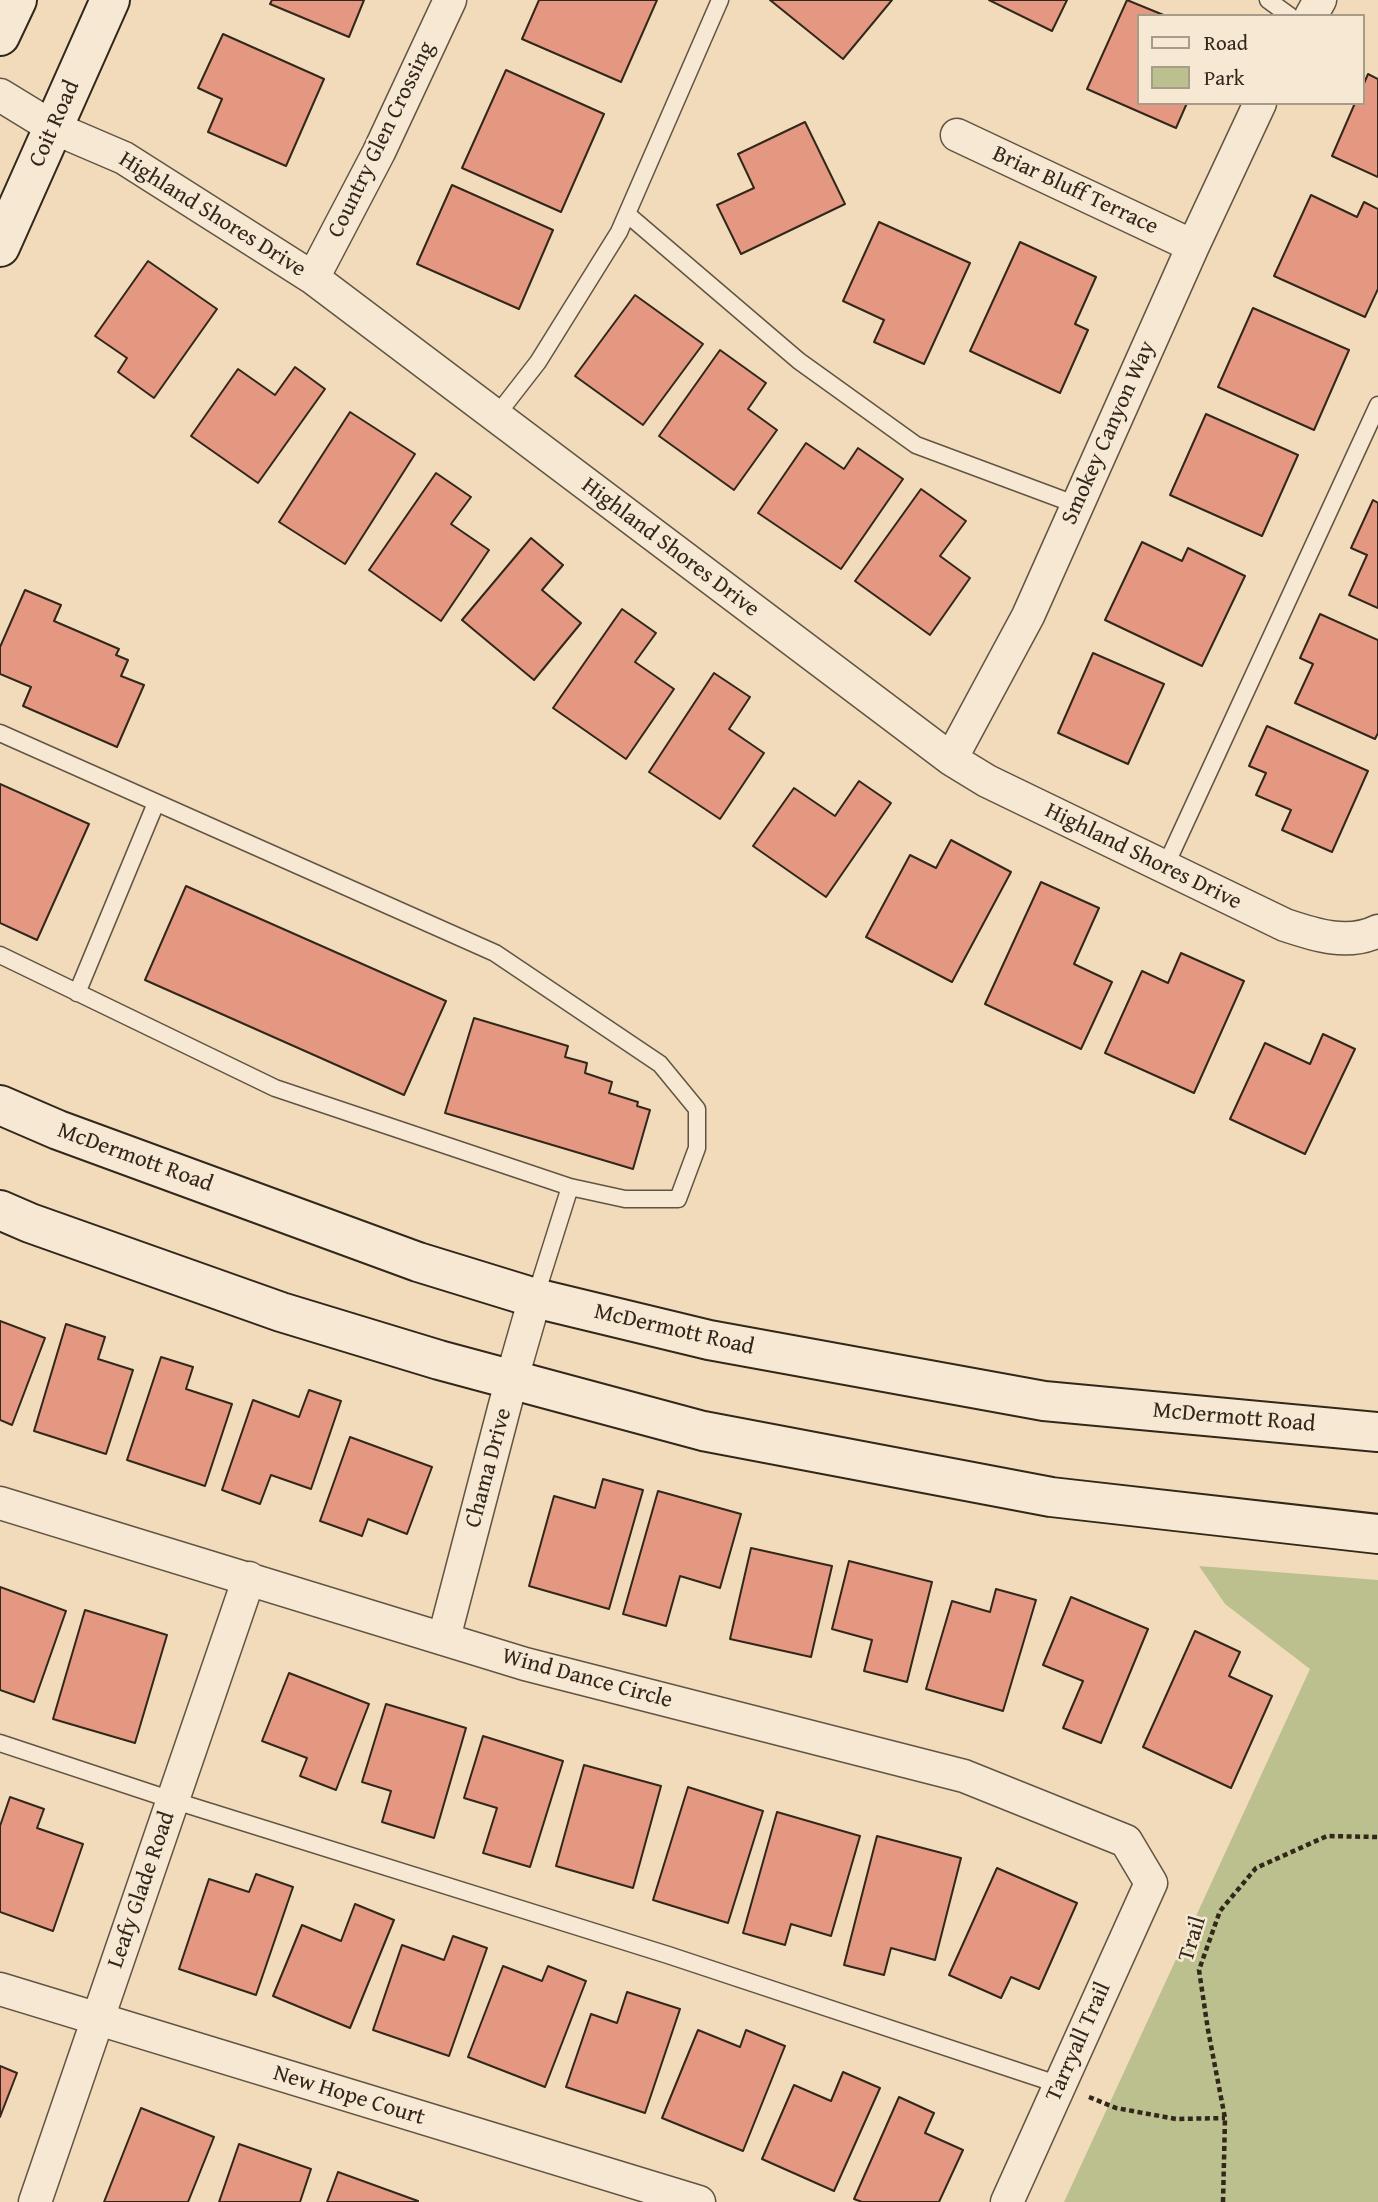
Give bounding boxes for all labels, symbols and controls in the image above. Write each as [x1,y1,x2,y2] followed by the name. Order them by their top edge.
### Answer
[1136,14,1364,105] legend
[1204,27,1248,58] text: Road
[322,37,442,243] street label: Country Glen Crossing
[1204,62,1245,93] text: Park
[24,76,86,172] street label: Coit Road
[988,141,1162,241] street label: Briar Bluff Terrace
[113,146,311,284] street label: Highland Shores Drive
[1056,337,1162,529] street label: Smokey Canyon Way
[576,472,764,624] street label: Highland Shores Drive
[1040,797,1246,917] street label: Highland Shores Drive
[54,1117,216,1199] street label: McDermott Road
[591,1298,757,1362] street label: McDermott Road
[1151,1397,1317,1439] street label: McDermott Road
[460,1405,518,1531] street label: Chama Drive
[499,1643,675,1715] street label: Wind Dance Circle
[102,1808,182,1972] street label: Leafy Glade Road
[1173,1913,1213,1965] street label: Trail
[1040,1978,1118,2106] street label: Tarryall Trail
[270,2060,428,2132] street label: New Hope Court

